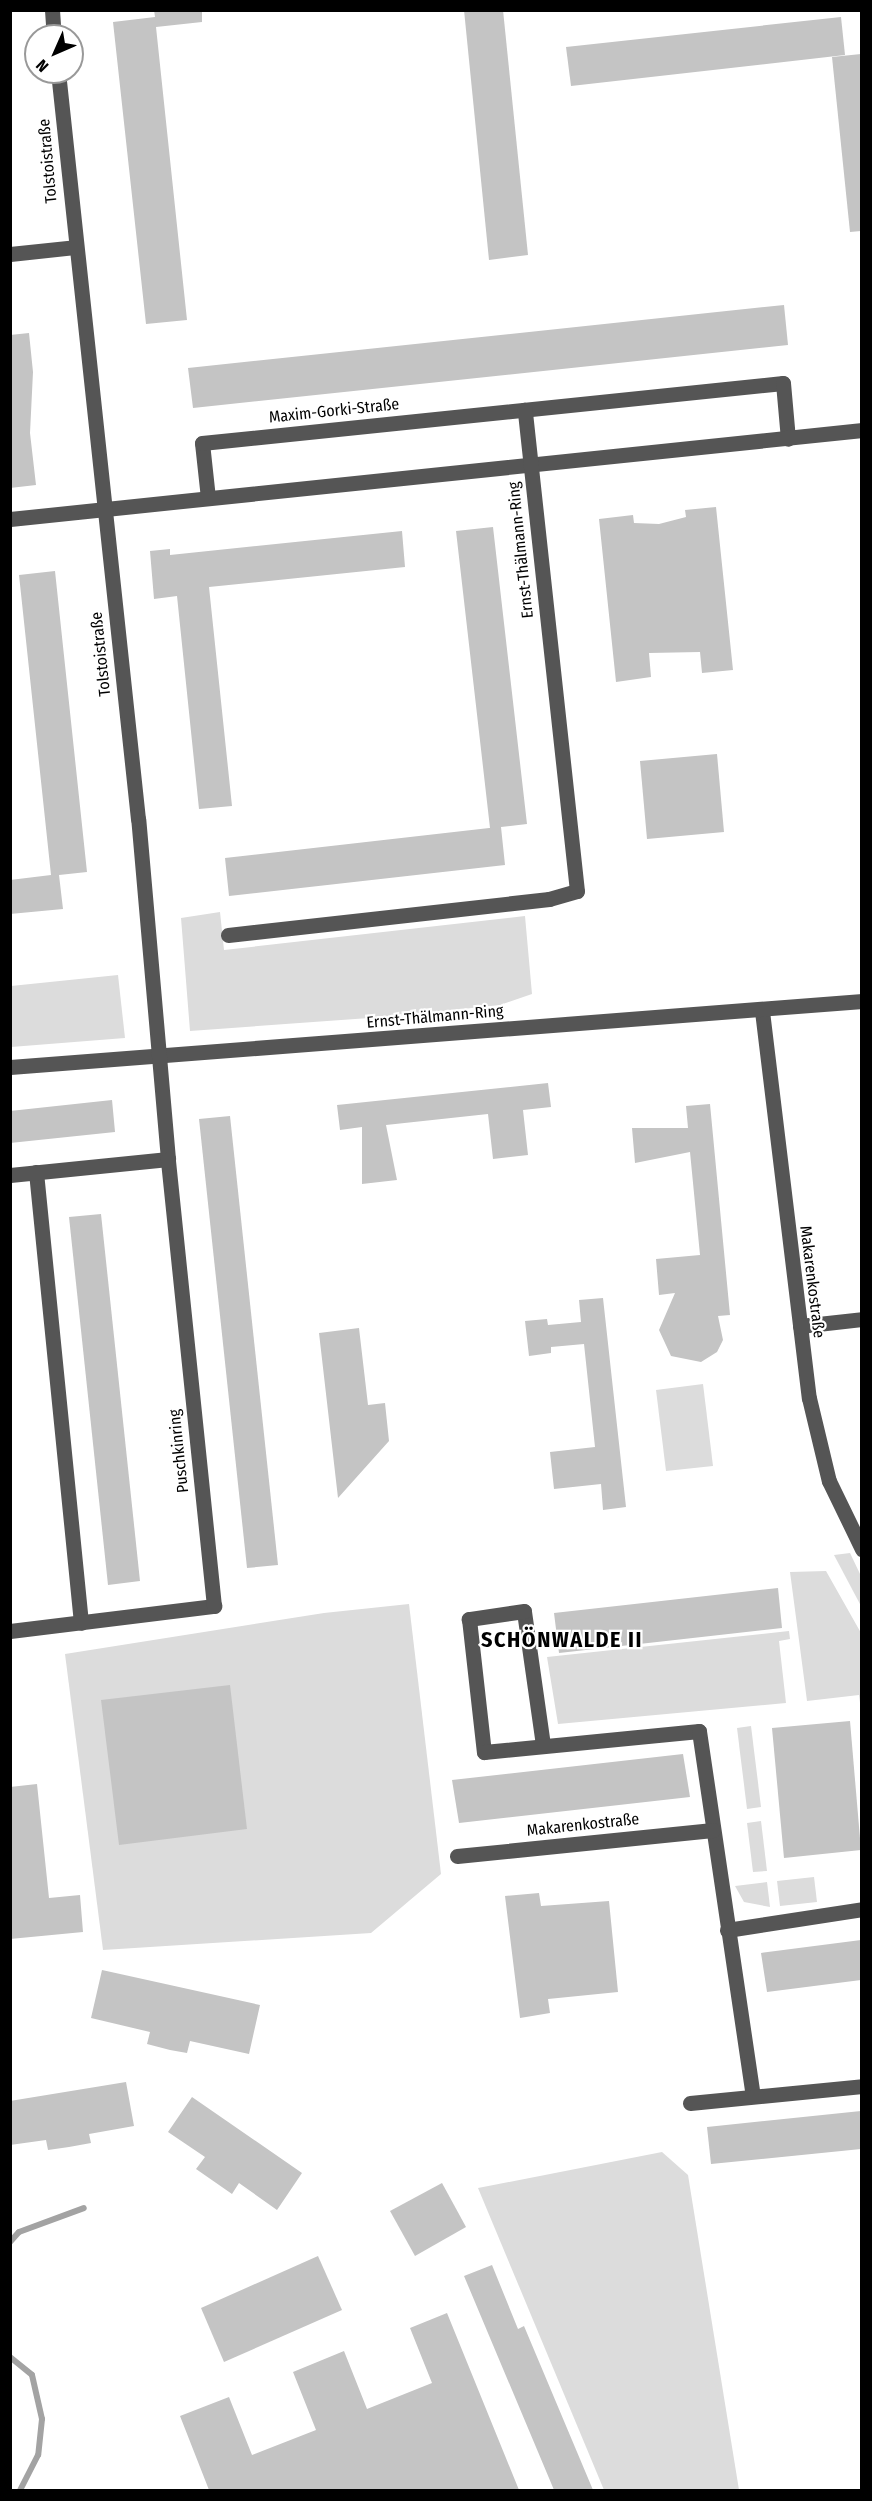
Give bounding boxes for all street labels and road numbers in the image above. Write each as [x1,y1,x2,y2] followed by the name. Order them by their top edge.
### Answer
[35,118,61,204] street label: Tolstoistraße
[268,395,400,427] street label: Maxim-Gorki-Straße
[504,481,538,619] street label: Ernst-Thälmann-Ring
[87,611,115,697] street label: Tolstoistraße
[366,1001,504,1033] street label: Ernst-Thälmann-Ring
[796,1225,828,1339] street label: Makarenkostraße
[165,1408,193,1494] street label: Puschkinring
[526,1810,640,1840] street label: Makarenkostraße

